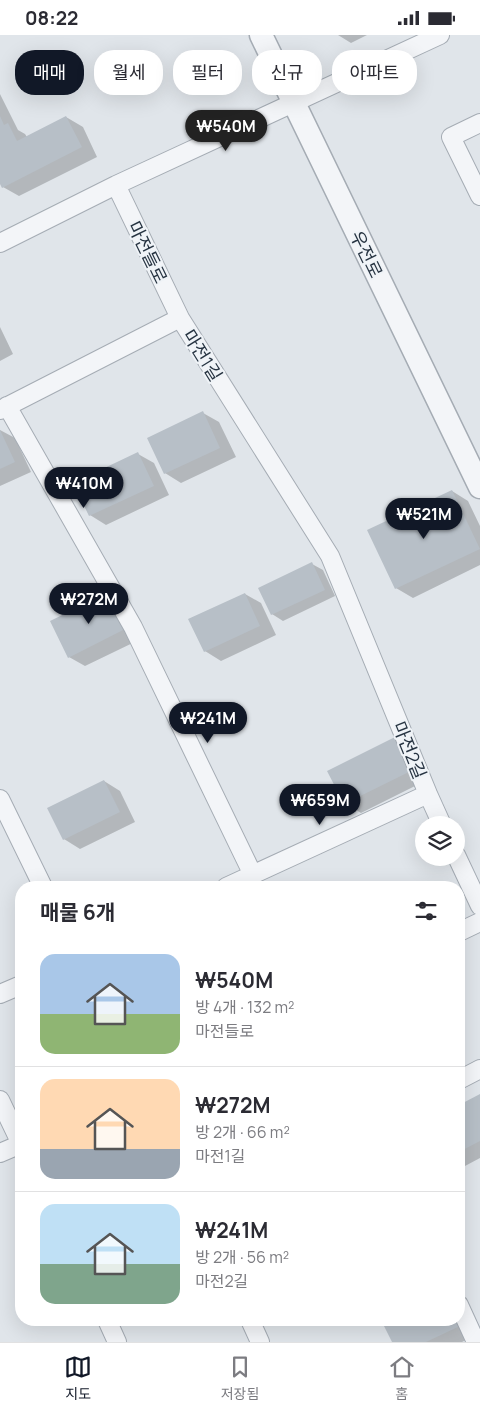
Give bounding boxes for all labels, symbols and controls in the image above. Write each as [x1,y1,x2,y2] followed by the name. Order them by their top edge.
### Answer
[25,5,78,31] text: 08:22
[15,50,84,95] chip: 매매
[94,50,163,95] chip: 월세
[173,50,242,95] chip: 필터
[252,50,322,95] chip: 신규
[332,50,417,95] chip: 아파트
[191,109,261,152] pin: ₩540M
[196,115,256,137] text: ₩540M
[123,217,173,287] street label: 마전들로
[345,226,389,282] street label: 우전로
[178,325,228,385] street label: 마전1길
[49,467,119,509] pin: ₩410M
[55,472,113,494] text: ₩410M
[389,497,459,540] pin: ₩521M
[396,503,452,525] text: ₩521M
[54,583,124,625] pin: ₩272M
[60,588,118,610] text: ₩272M
[173,701,243,744] pin: ₩241M
[180,707,236,729] text: ₩241M
[388,718,432,782] street label: 마전2길
[285,783,355,826] pin: ₩659M
[290,789,350,811] text: ₩659M
[415,816,465,866] map controls
[415,816,465,866] button: layers
[412,897,440,925] icon: filters
[40,898,115,926] text: 매물 6개
[195,966,273,994] text: ₩540M
[80,974,140,1034] icon: home
[195,996,294,1018] text: 방 4개 · 132 m²
[195,1020,254,1042] text: 마전들로
[195,1091,270,1119] text: ₩272M
[80,1099,140,1159] icon: home
[195,1121,290,1143] text: 방 2개 · 66 m²
[195,1145,245,1167] text: 마전1길
[195,1216,268,1244] text: ₩241M
[80,1224,140,1284] icon: home
[195,1246,289,1268] text: 방 2개 · 56 m²
[195,1270,248,1292] text: 마전2길
[64,1353,92,1403] tab: 지도
[221,1353,259,1403] tab: 저장됨
[388,1353,416,1403] tab: 홈

